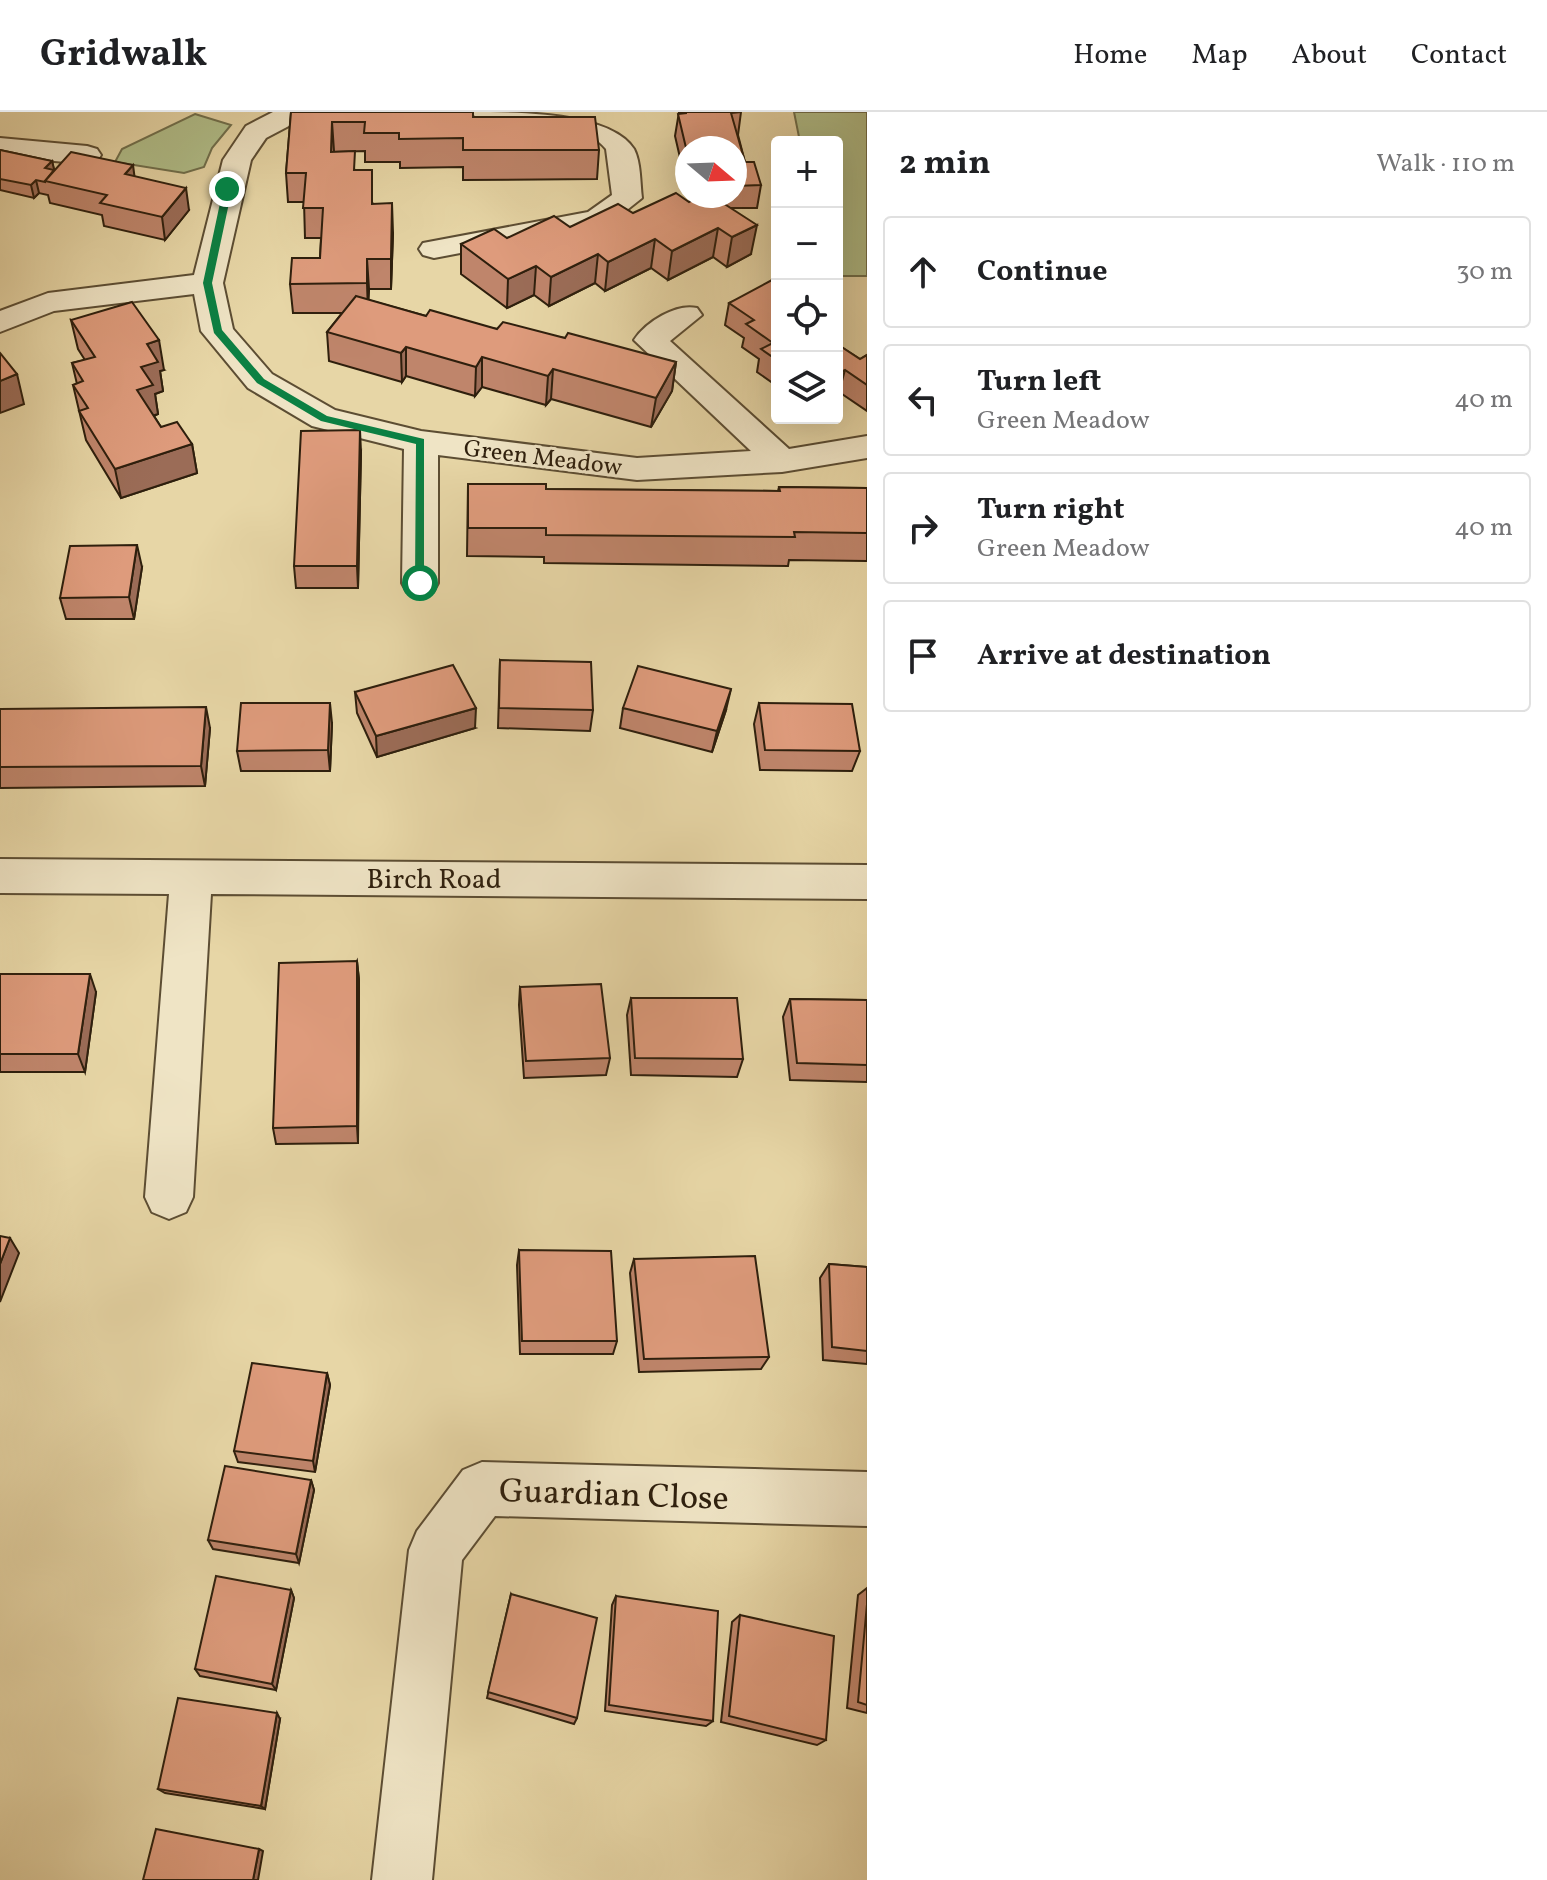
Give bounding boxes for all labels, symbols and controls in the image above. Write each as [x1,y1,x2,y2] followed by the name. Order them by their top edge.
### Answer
[40,29,207,82] text: Gridwalk
[1073,36,1147,75] text: Home
[1191,36,1247,75] text: Map
[1291,36,1367,75] text: About
[1411,36,1507,75] text: Contact
[675,136,747,208] north arrow
[771,136,843,424] map controls
[771,136,843,208] button: +
[899,141,991,188] text: 2 min
[1376,146,1515,182] text: Walk · 110 m
[209,171,245,207] route end
[771,208,843,280] button: −
[901,250,945,294] icon: ahead
[977,251,1108,293] text: Continue
[1456,254,1513,290] text: 30 m
[771,280,843,352] button: locate
[771,352,843,424] button: layers
[977,361,1101,403] text: Turn left
[901,378,945,422] icon: left
[1454,382,1513,418] text: 40 m
[977,403,1150,439] text: Green Meadow
[462,432,624,486] street label: Green Meadow
[977,489,1125,531] text: Turn right
[901,506,945,550] icon: right
[1454,510,1513,546] text: 40 m
[977,531,1150,567] text: Green Meadow
[402,565,438,601] route start
[901,634,945,678] icon: arrive
[977,635,1271,677] text: Arrive at destination
[367,861,501,900] street label: Birch Road
[498,1469,730,1524] street label: Guardian Close

